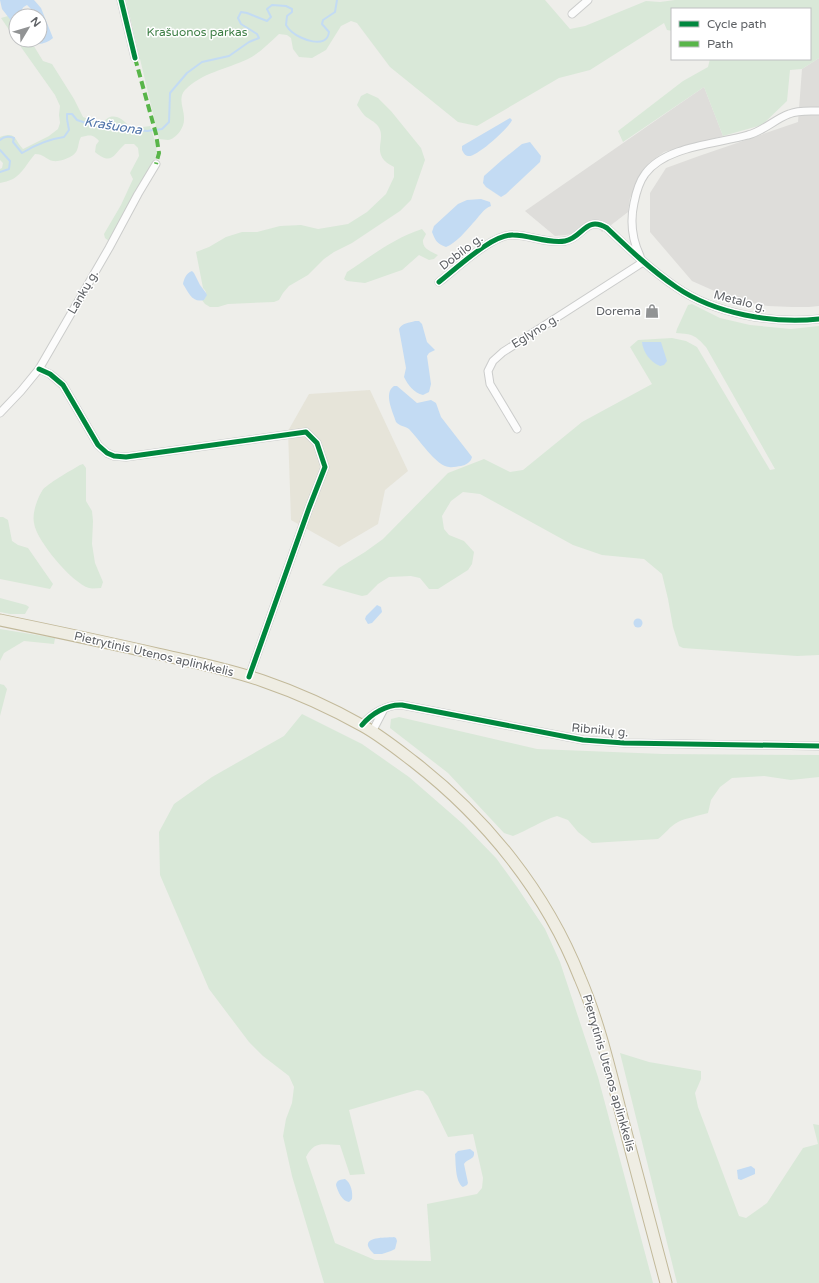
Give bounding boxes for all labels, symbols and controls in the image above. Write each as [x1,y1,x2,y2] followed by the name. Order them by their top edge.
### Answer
[8,8,48,48] north arrow
[671,8,811,60] legend
[28,15,43,30] text: N
[707,17,766,31] text: Cycle path
[146,25,248,39] park label: Krašuonos parkas
[707,37,733,51] text: Path
[83,114,144,139] water label: Krašuona
[437,231,485,273] street label: Dobilo g.
[65,267,101,317] street label: Lankų g.
[712,287,768,315] street label: Metalo g.
[644,303,660,319] shop icon: Dorema
[596,304,641,318] place label: Dorema
[509,311,561,351] street label: Eglyno g.
[73,629,235,679] street label: Pietrytinis Utenos aplinkkelis
[571,721,629,739] street label: Ribnikų g.
[580,993,638,1154] street label: Pietrytinis Utenos aplinkkelis

